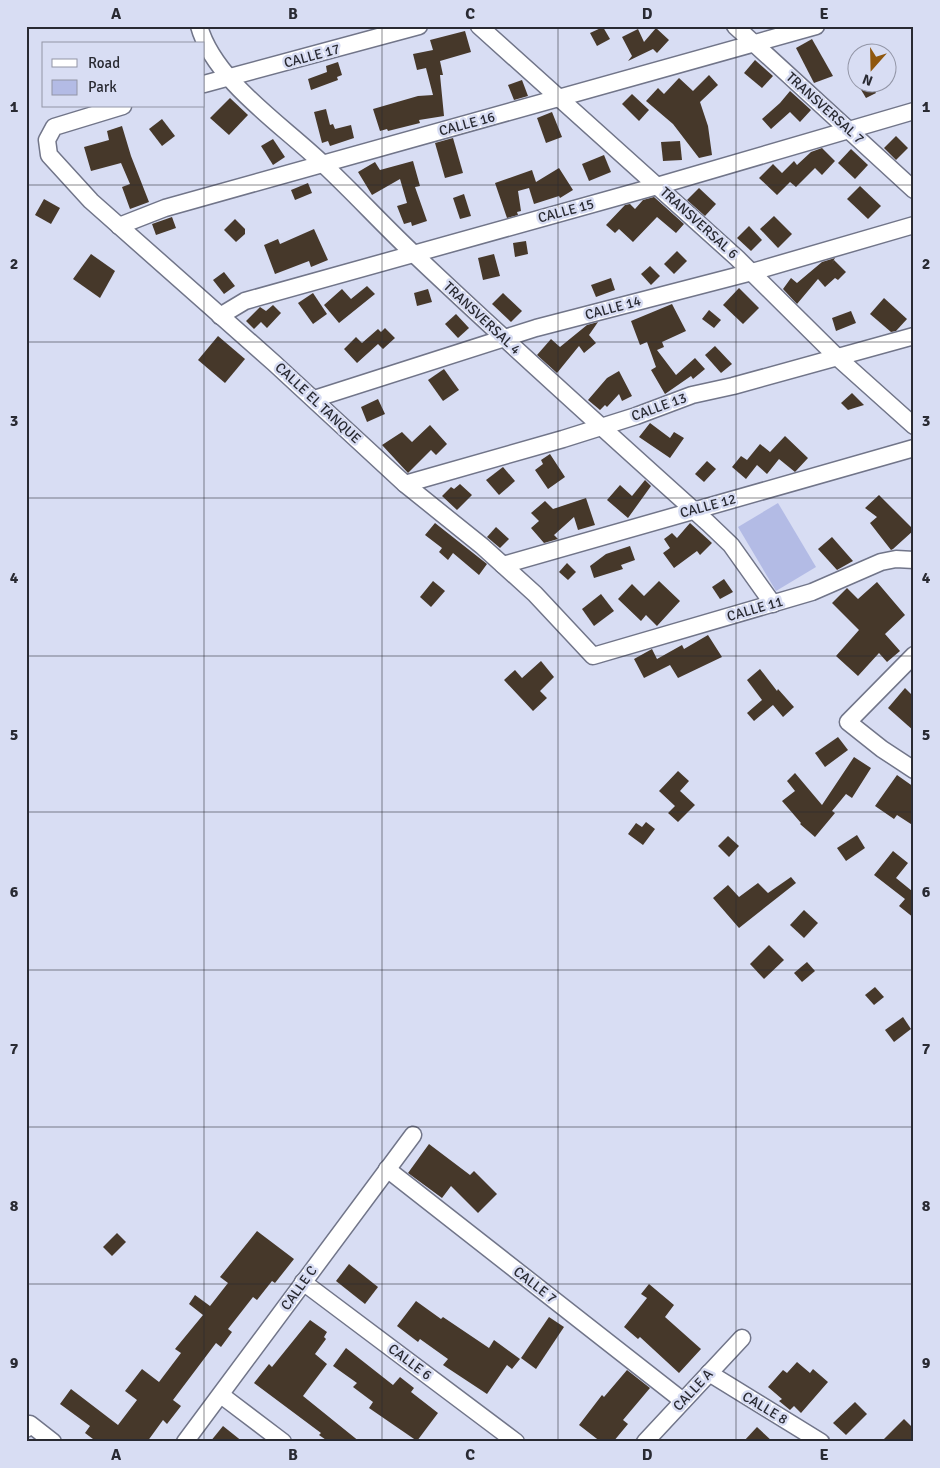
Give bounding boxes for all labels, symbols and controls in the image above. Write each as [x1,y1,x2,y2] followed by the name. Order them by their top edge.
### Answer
[111,4,122,24] text: A
[288,4,298,24] text: B
[465,4,475,24] text: C
[642,4,653,24] text: D
[819,4,829,24] text: E
[282,40,342,72] street label: CALLE 17
[42,42,205,108] legend
[848,42,898,92] north arrow
[88,54,120,72] text: Road
[783,69,867,147] street label: TRANSVERSAL 7
[88,78,117,96] text: Park
[10,97,19,117] text: 1
[922,97,931,117] text: 1
[437,108,497,140] street label: CALLE 16
[656,183,742,263] street label: TRANSVERSAL 6
[536,195,596,227] street label: CALLE 15
[10,254,18,274] text: 2
[922,254,930,274] text: 2
[440,278,524,358] street label: TRANSVERSAL 4
[583,292,643,324] street label: CALLE 14
[272,359,364,447] street label: CALLE EL TANQUE
[629,389,689,425] street label: CALLE 13
[10,411,18,431] text: 3
[922,411,930,431] text: 3
[678,490,738,522] street label: CALLE 12
[10,568,19,588] text: 4
[922,568,931,588] text: 4
[725,593,785,625] street label: CALLE 11
[10,725,18,745] text: 5
[922,725,930,745] text: 5
[10,882,19,902] text: 6
[922,882,931,902] text: 6
[10,1039,19,1059] text: 7
[922,1039,931,1059] text: 7
[10,1196,19,1216] text: 8
[922,1196,931,1216] text: 8
[277,1262,321,1314] street label: CALLE C
[510,1263,560,1307] street label: CALLE 7
[385,1340,435,1384] street label: CALLE 6
[10,1353,19,1373] text: 9
[922,1353,931,1373] text: 9
[669,1365,717,1414] street label: CALLE A
[739,1388,791,1428] street label: CALLE 8
[111,1445,122,1465] text: A
[288,1445,298,1465] text: B
[465,1445,475,1465] text: C
[642,1445,653,1465] text: D
[819,1445,829,1465] text: E

